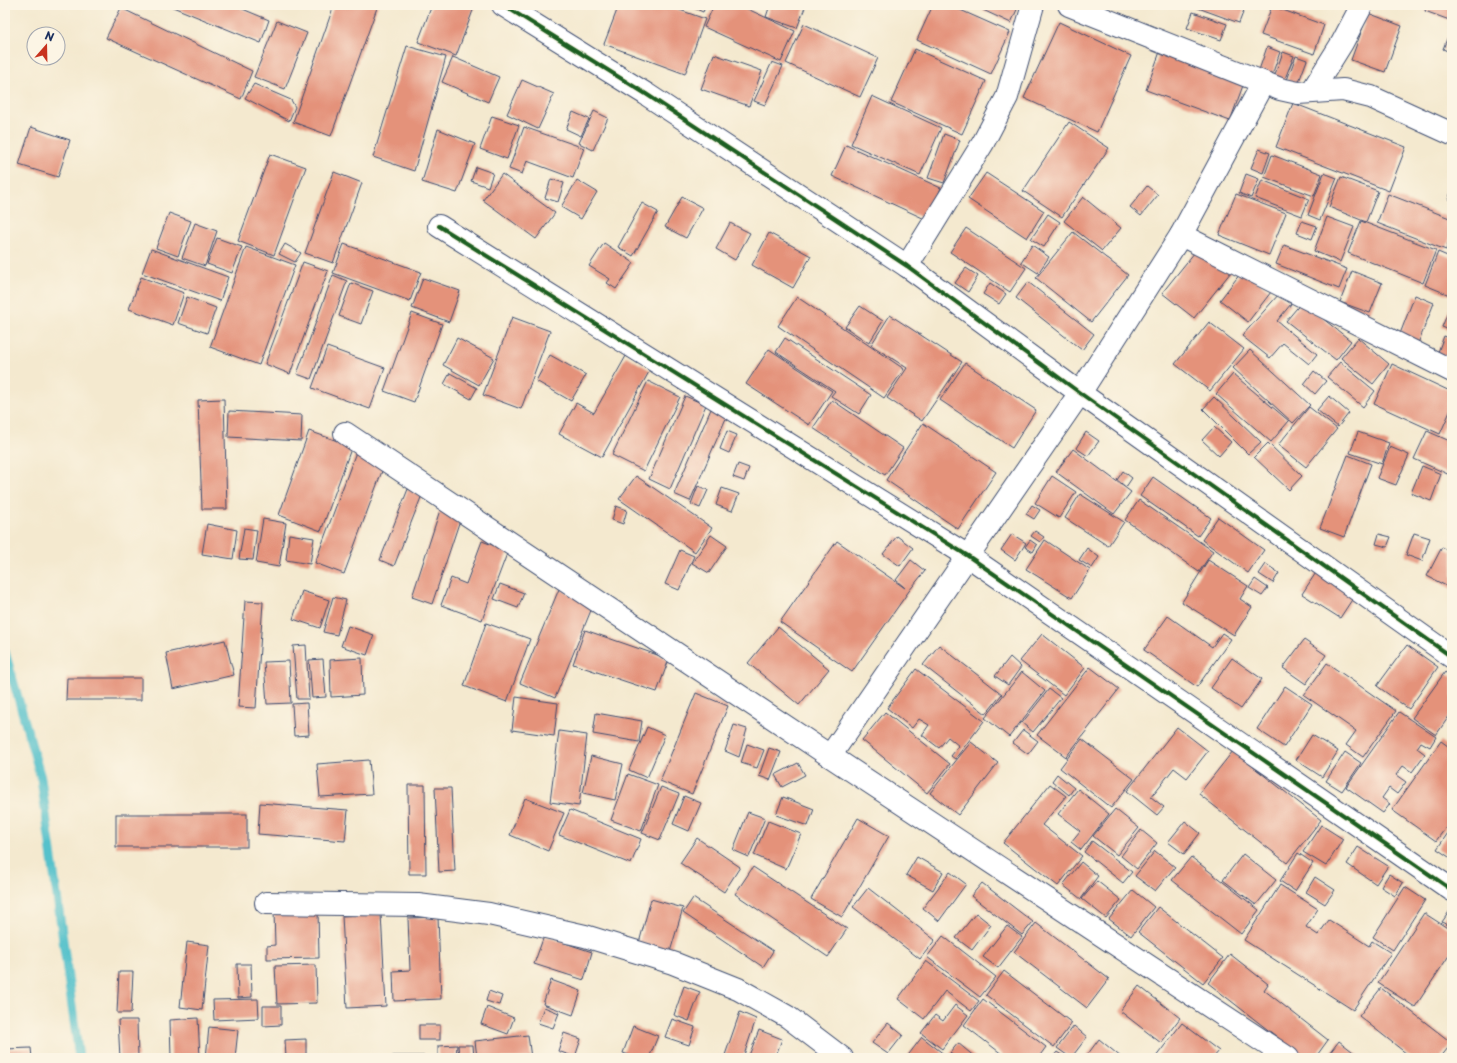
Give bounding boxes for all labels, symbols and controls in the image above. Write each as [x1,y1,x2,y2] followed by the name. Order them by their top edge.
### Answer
[26,26,66,66] north arrow
[43,27,57,46] text: N

